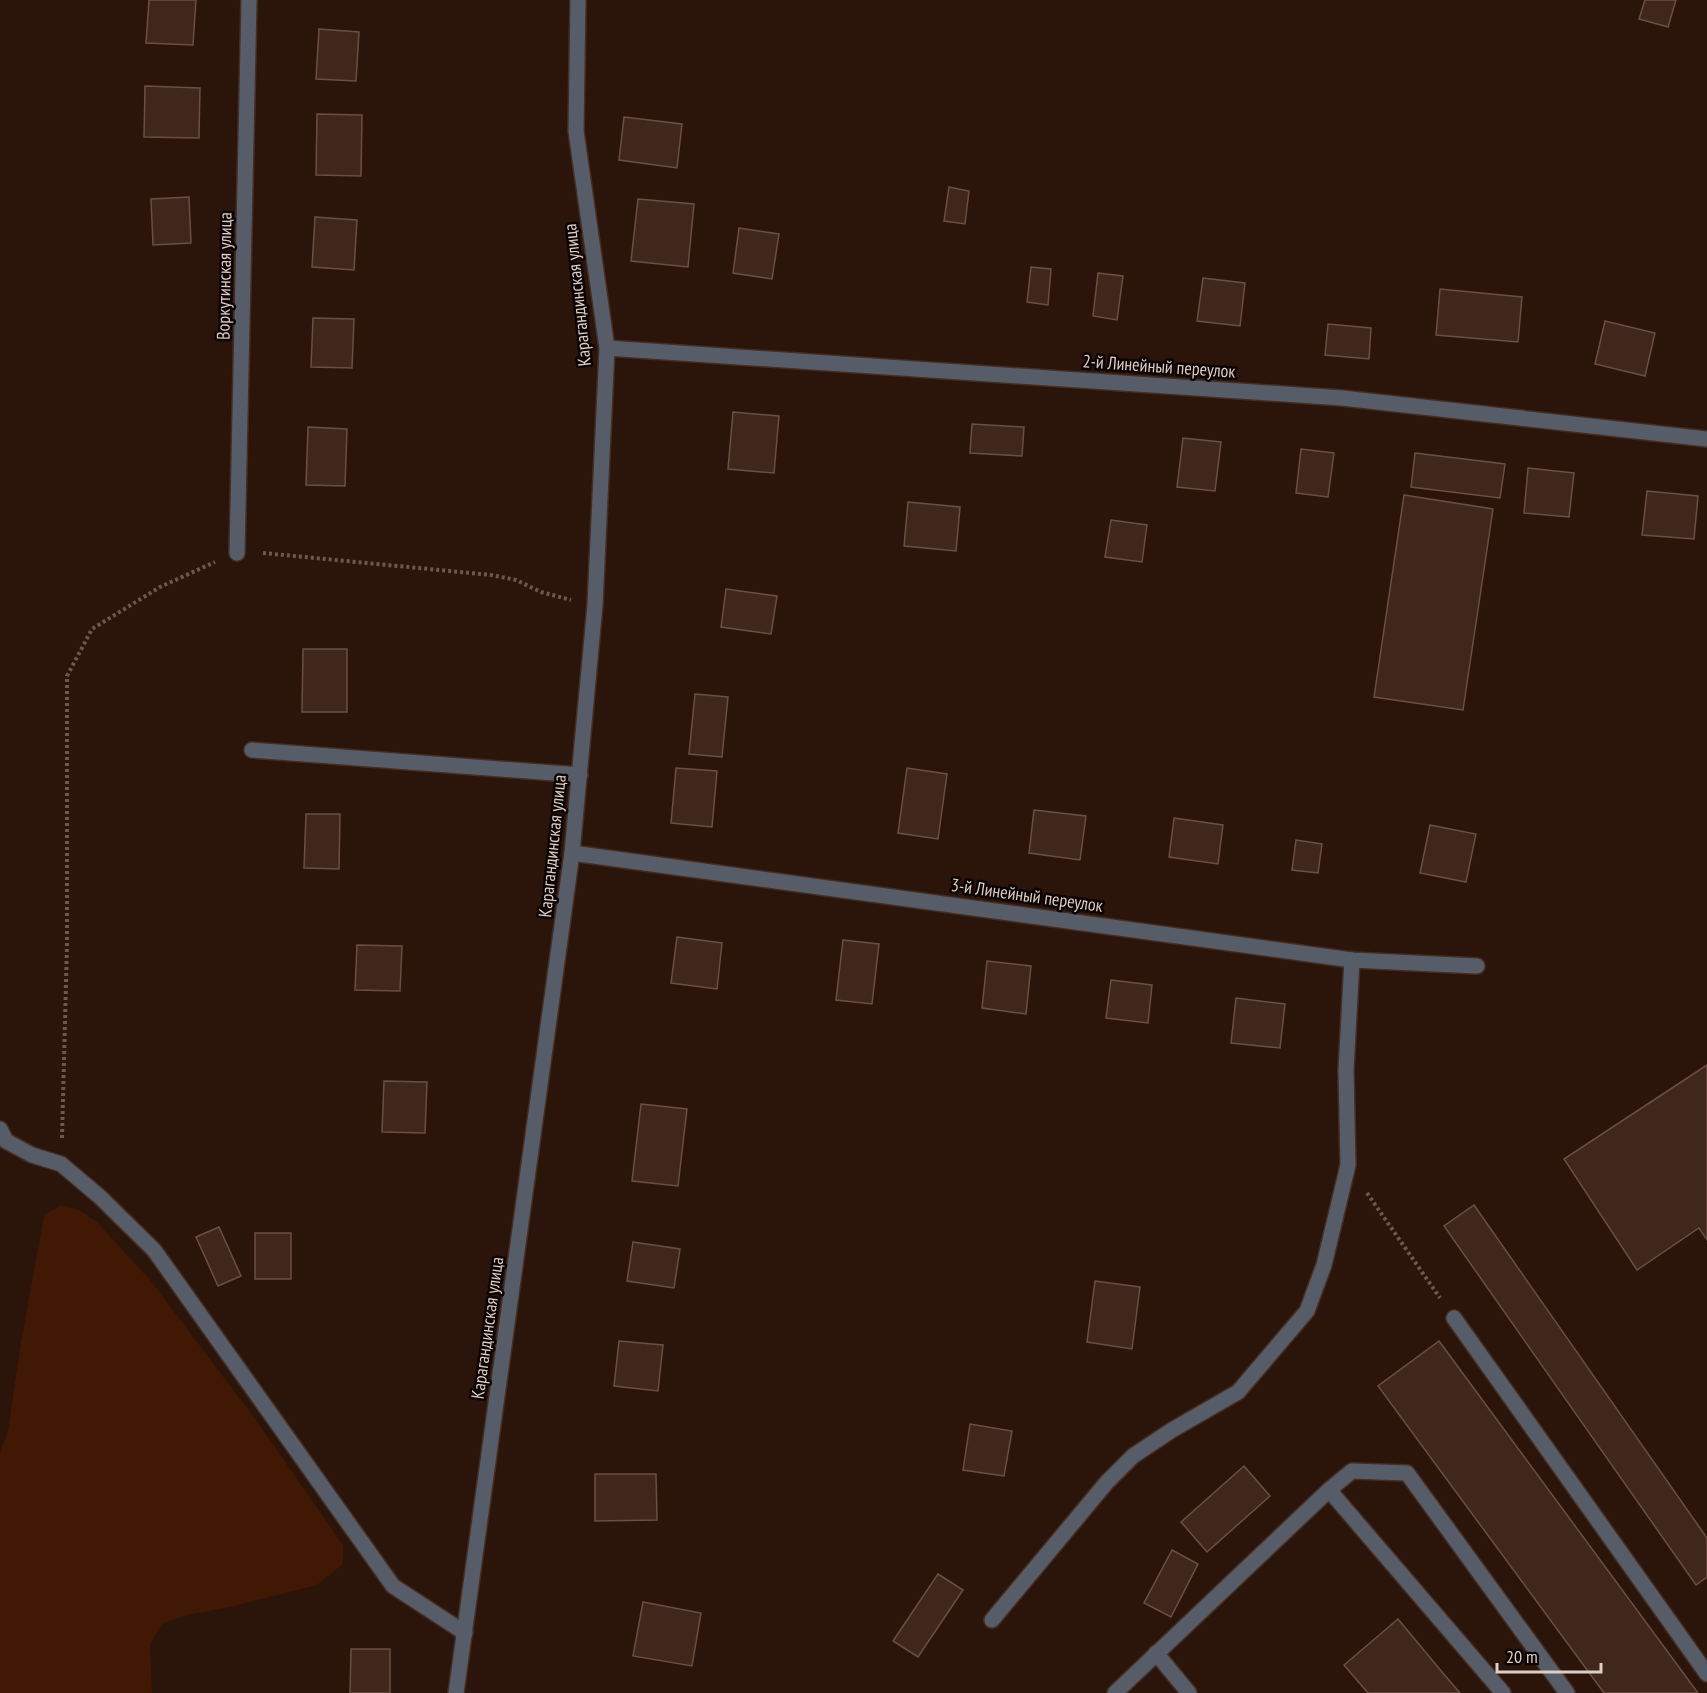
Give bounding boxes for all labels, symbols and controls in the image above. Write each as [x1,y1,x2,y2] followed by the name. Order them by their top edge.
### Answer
[211,212,237,340] street label: Воркутинская улица
[558,223,596,367] street label: Карагандинская улица
[1082,349,1236,383] street label: 2-й Линейный переулок
[533,774,571,918] street label: Карагандинская улица
[950,873,1104,917] street label: 3-й Линейный переулок
[466,1255,508,1401] street label: Карагандинская улица
[1497,1636,1600,1674] scale bar
[1506,1645,1538,1668] text: 20 m

